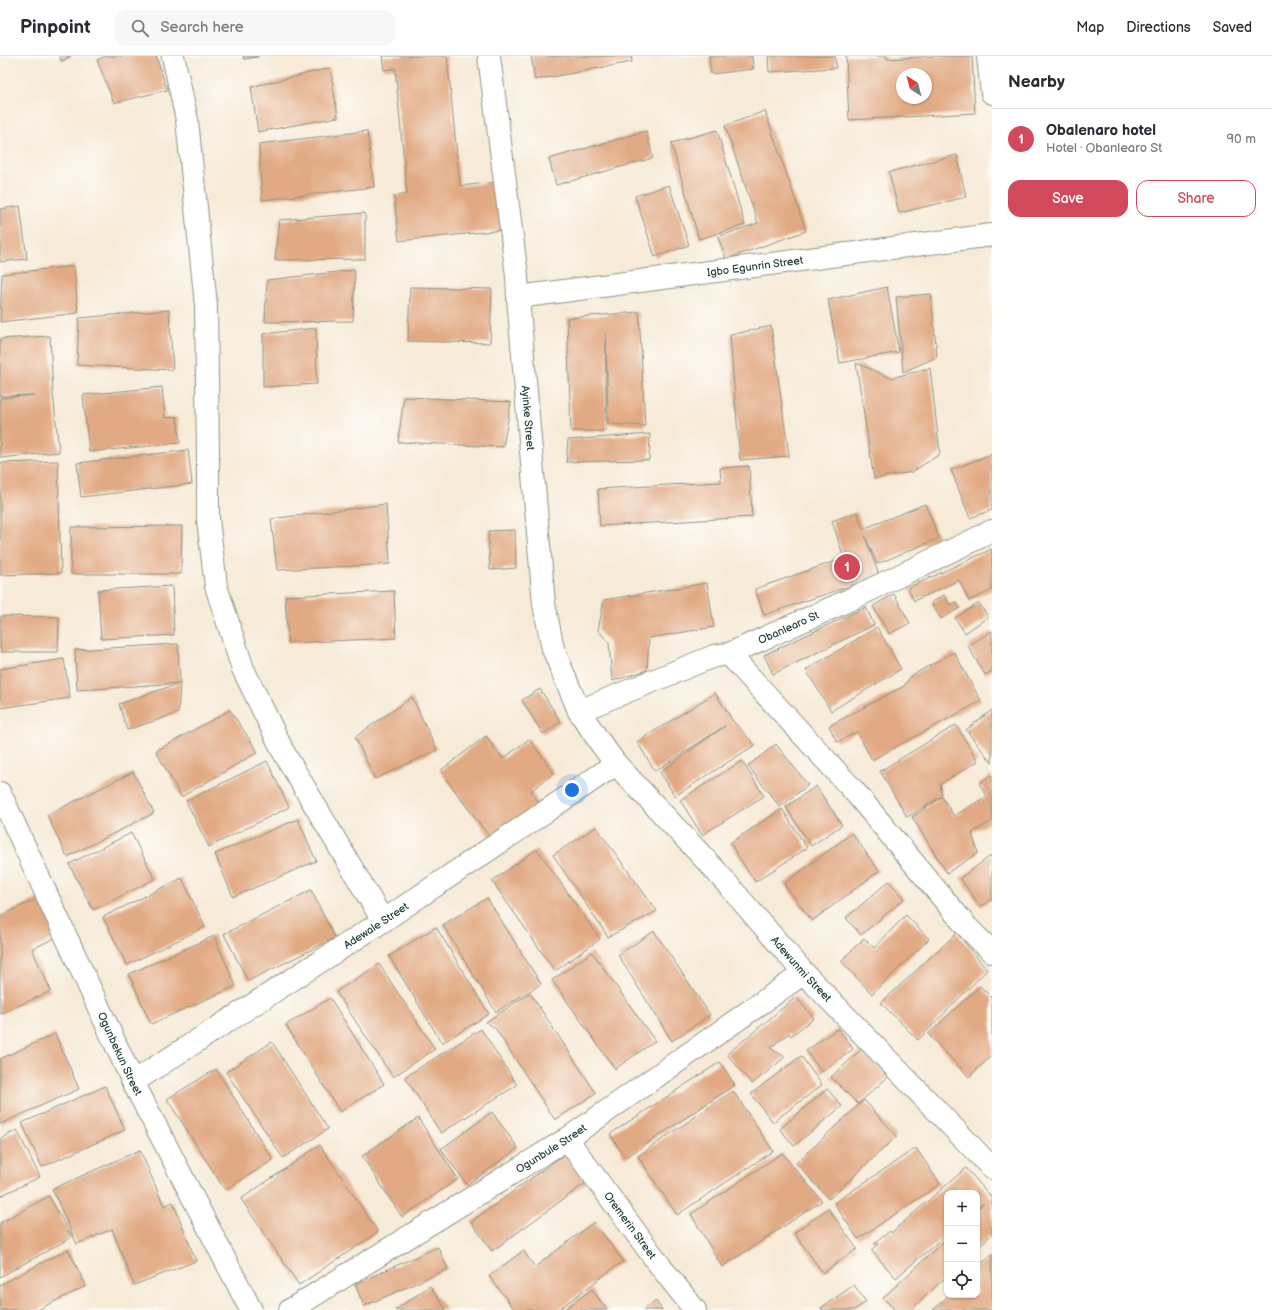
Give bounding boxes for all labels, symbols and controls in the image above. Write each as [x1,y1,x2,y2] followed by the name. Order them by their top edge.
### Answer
[115,10,395,46] search box
[20,16,91,39] text: Pinpoint
[129,17,151,39] icon: search
[161,18,244,37] text: Search here
[1076,19,1104,36] text: Map
[1126,19,1191,36] text: Directions
[1213,19,1252,36] text: Saved
[896,68,932,104] north arrow
[1008,72,1065,92] text: Nearby
[1046,121,1156,140] text: Obalenaro hotel
[1018,131,1024,147] text: 1
[1227,131,1256,147] text: 90 m
[1046,140,1162,156] text: Hotel · Obanlearo St
[1008,180,1128,217] button: Save
[1136,180,1256,217] button: Share
[706,254,805,279] street label: Igbo Egunrin Street
[519,385,537,451] street label: Ayinke Street
[834,552,860,582] pin: 1
[756,608,821,647] street label: Obanlearo St
[562,780,582,800] your location
[341,899,412,952] street label: Adewale Street
[768,934,834,1005] street label: Adewunmi Street
[95,1010,145,1098] street label: Ogunbekun Street
[514,1121,590,1176] street label: Ogunbule Street
[601,1189,659,1262] street label: Oremerin Street
[944,1190,980,1298] map controls
[944,1190,980,1226] button: +
[944,1226,980,1262] button: −
[944,1262,980,1298] button: locate

